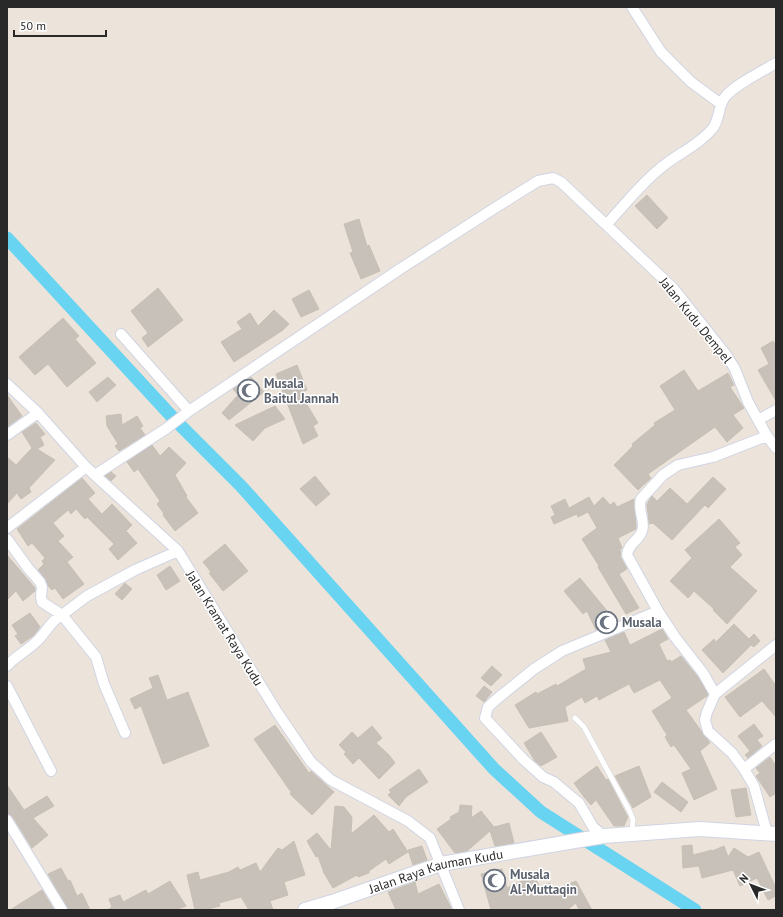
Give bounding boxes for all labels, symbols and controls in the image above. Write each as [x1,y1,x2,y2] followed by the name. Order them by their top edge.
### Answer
[14,12,106,38] scale bar
[20,18,46,33] text: 50 m
[655,273,736,367] street label: Jalan Kudu Dempel
[264,375,339,407] place label: Musala Baitul Jannah
[235,377,261,403] mosque icon: Musala Baitul Jannah
[182,567,267,689] street label: Jalan Kramat Raya Kudu
[593,609,619,635] mosque icon: Musala
[622,614,662,631] place label: Musala
[366,846,504,898] street label: Jalan Raya Kauman Kudu
[731,865,771,905] north arrow
[510,866,577,898] place label: Musala Al-Muttaqin
[481,868,507,894] mosque icon: Musala Al-Muttaqin
[736,871,751,886] text: N

